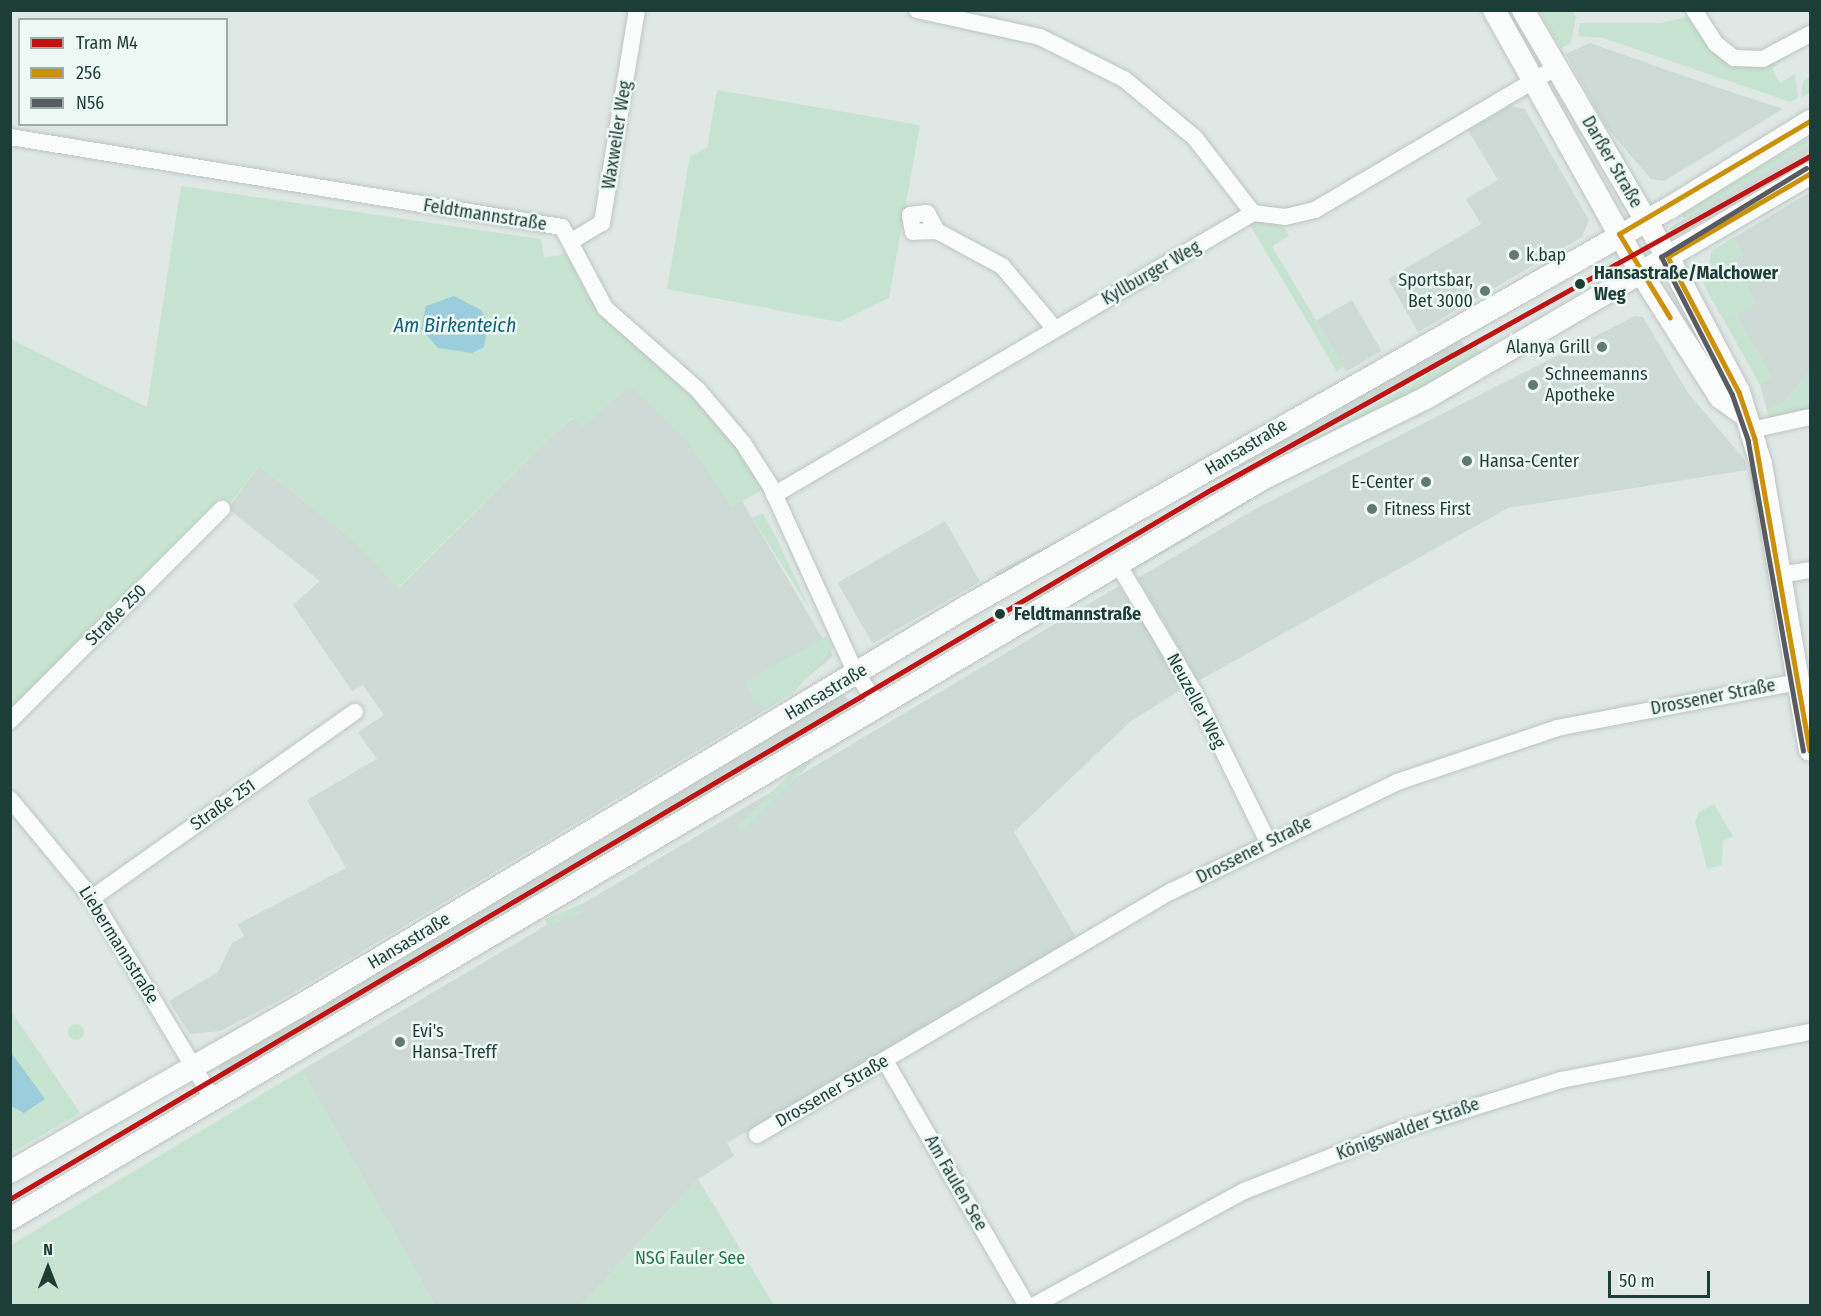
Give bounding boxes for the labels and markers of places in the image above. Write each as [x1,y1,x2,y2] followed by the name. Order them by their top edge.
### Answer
[1526,244,1566,266] place label: k.bap
[1507,248,1521,262] marker: k.bap
[1594,263,1778,306] place label: Hansastraße/Malchower Weg
[1398,270,1473,312] place label: Sportsbar, Bet 3000
[1571,275,1589,293] marker: Hansastraße/Malchower Weg
[1478,284,1492,298] marker: Sportsbar, Bet 3000
[1506,336,1590,358] place label: Alanya Grill
[1595,340,1609,354] marker: Alanya Grill
[1545,364,1648,406] place label: Schneemanns Apotheke
[1526,378,1540,392] marker: Schneemanns Apotheke
[1479,450,1579,472] place label: Hansa-Center
[1460,454,1474,468] marker: Hansa-Center
[1351,471,1414,493] place label: E-Center
[1419,475,1433,489] marker: E-Center
[1384,498,1471,520] place label: Fitness First
[1365,502,1379,516] marker: Fitness First
[1014,603,1141,625] place label: Feldtmannstraße
[991,605,1009,623] marker: Feldtmannstraße
[412,1021,497,1064] place label: Evi's Hansa-Treff
[393,1035,407,1049] marker: Evi's Hansa-Treff

